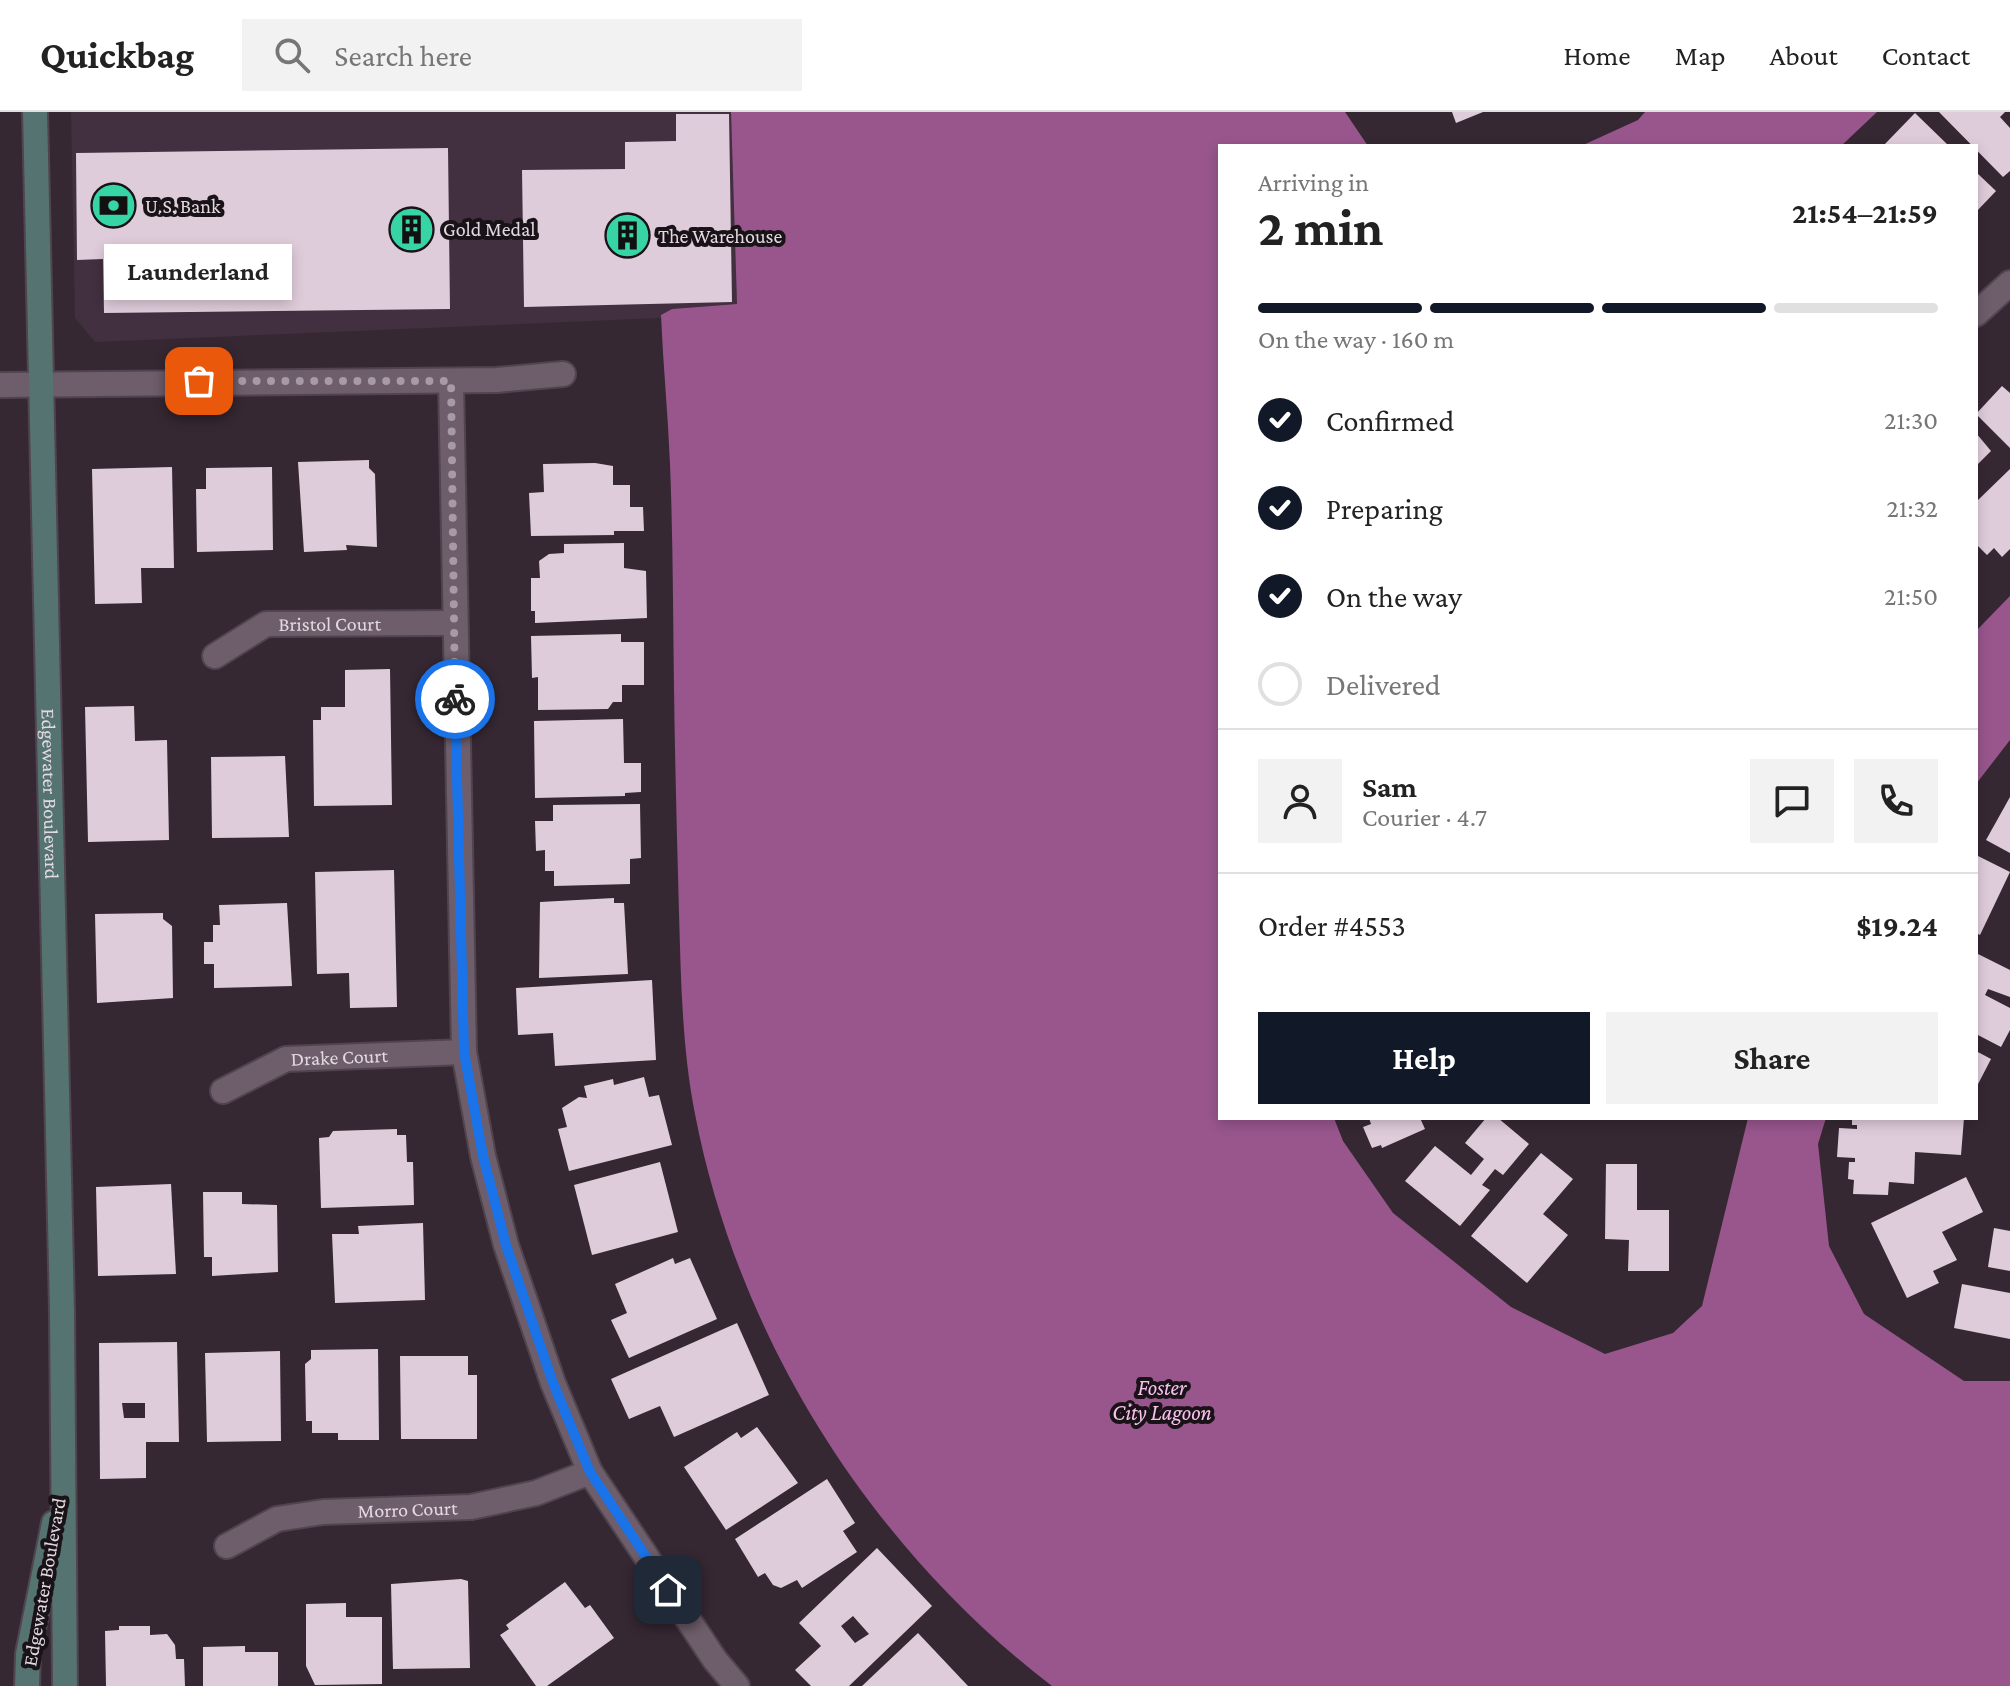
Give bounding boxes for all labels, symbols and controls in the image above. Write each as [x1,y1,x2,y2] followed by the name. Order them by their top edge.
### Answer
[242,19,802,91] search box
[270,33,314,77] icon: search
[40,34,194,76] text: Quickbag
[334,39,472,72] text: Search here
[1564,40,1631,71] text: Home
[1675,40,1726,71] text: Map
[1770,40,1838,71] text: About
[1882,40,1970,71] text: Contact
[1258,168,1369,197] text: Arriving in
[90,182,138,230] bank icon: U.S. Bank
[145,195,221,217] place label: U.S. Bank
[1792,196,1938,229] text: 21:54–21:59
[1258,198,1383,256] text: 2 min
[388,205,436,253] building icon: Gold Medal
[603,212,651,260] building icon: The Warehouse
[443,218,536,240] place label: Gold Medal
[658,225,782,247] place label: The Warehouse
[105,245,293,301] callout: Launderland
[127,257,269,286] text: Launderland
[1258,325,1454,354] text: On the way · 160 m
[165,347,233,415] pin
[177,359,221,403] icon: bag
[1258,398,1302,442] icon: check
[1326,404,1454,437] text: Confirmed
[1884,406,1938,435] text: 21:30
[1258,486,1302,530] icon: check
[1326,492,1443,525] text: Preparing
[1886,494,1938,523] text: 21:32
[1258,574,1302,618] icon: check
[1326,580,1462,613] text: On the way
[1884,582,1938,611] text: 21:50
[278,612,381,635] street label: Bristol Court
[415,659,495,739] courier
[1326,668,1441,701] text: Delivered
[433,677,477,721] icon: bike
[37,708,63,880] street label: Edgewater Boulevard
[1258,759,1342,843] button: person
[1750,759,1834,843] button: chat
[1854,759,1938,843] button: phone
[1362,770,1417,803] text: Sam
[1362,803,1487,832] text: Courier · 4.7
[1258,909,1406,942] text: Order #4553
[1856,909,1938,942] text: $19.24
[1258,1012,1590,1104] button: Help
[1606,1012,1938,1104] button: Share
[290,1044,389,1070] street label: Drake Court
[1112,1375,1212,1425] water label: Foster City Lagoon
[18,1496,71,1668] street label: Edgewater Boulevard
[357,1496,458,1522] street label: Morro Court
[634,1556,702,1624] pin
[646,1568,690,1612] icon: home

